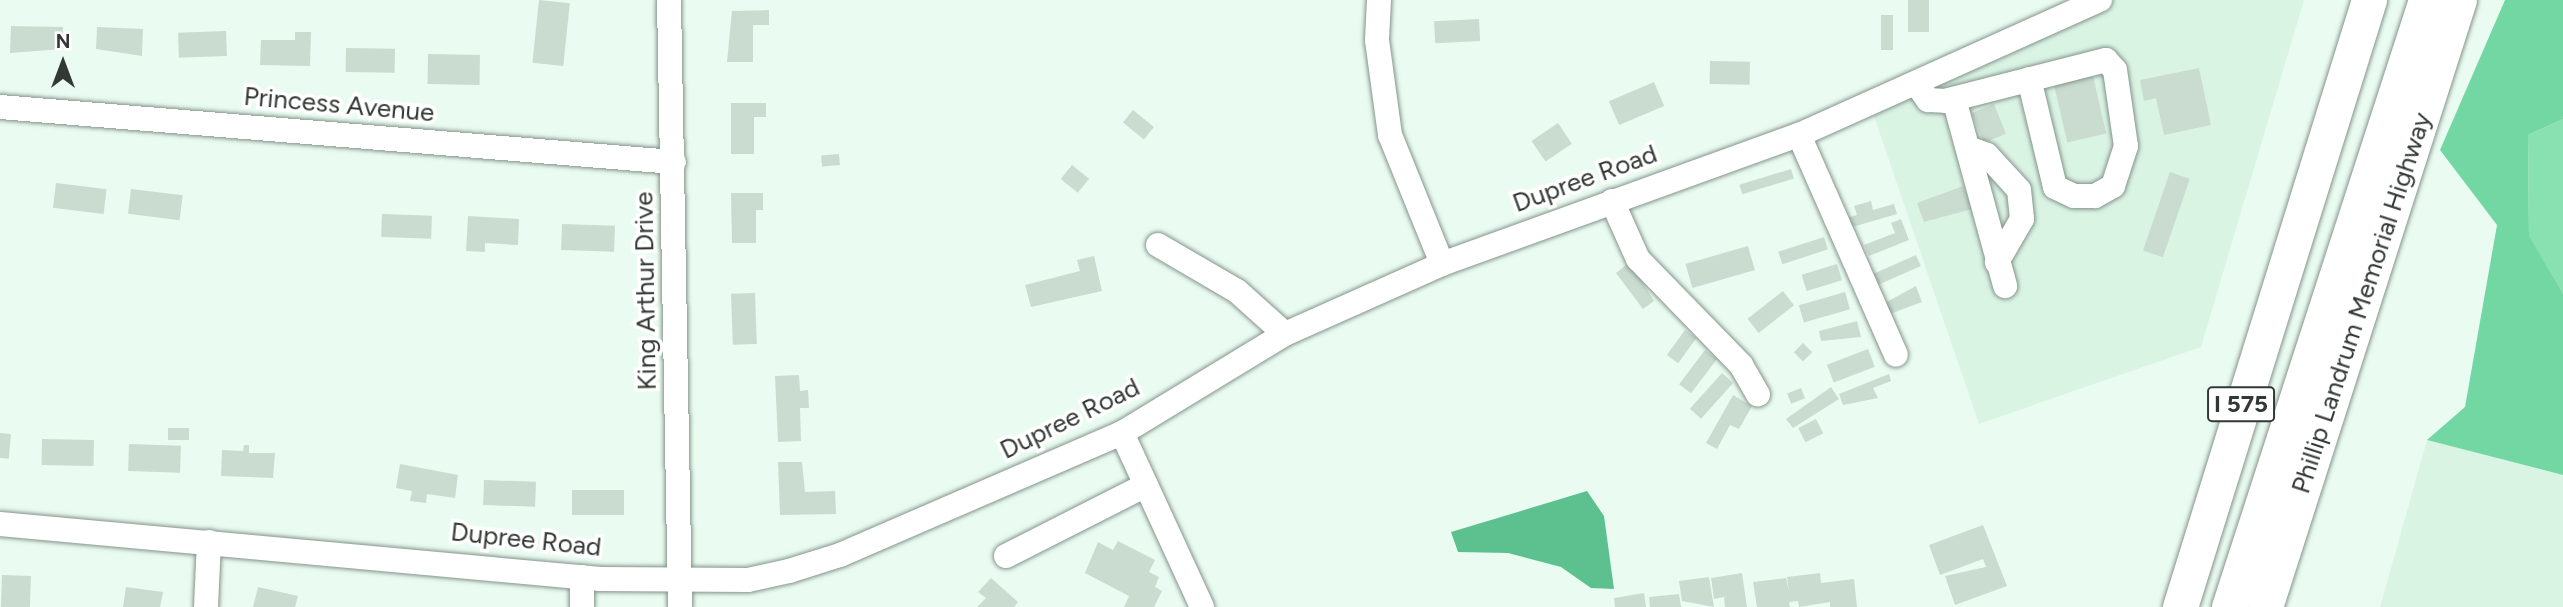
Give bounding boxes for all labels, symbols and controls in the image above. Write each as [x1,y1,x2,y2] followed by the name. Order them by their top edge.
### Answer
[28,28,98,98] north arrow
[56,30,70,53] text: N
[242,81,436,129] street label: Princess Avenue
[2286,109,2438,497] street label: Phillip Landrum Memorial Highway
[1509,138,1661,220] street label: Dupree Road
[629,191,663,391] street label: King Arthur Drive
[995,372,1145,466] street label: Dupree Road
[2206,384,2276,424] road number: I 575
[449,517,603,563] street label: Dupree Road

